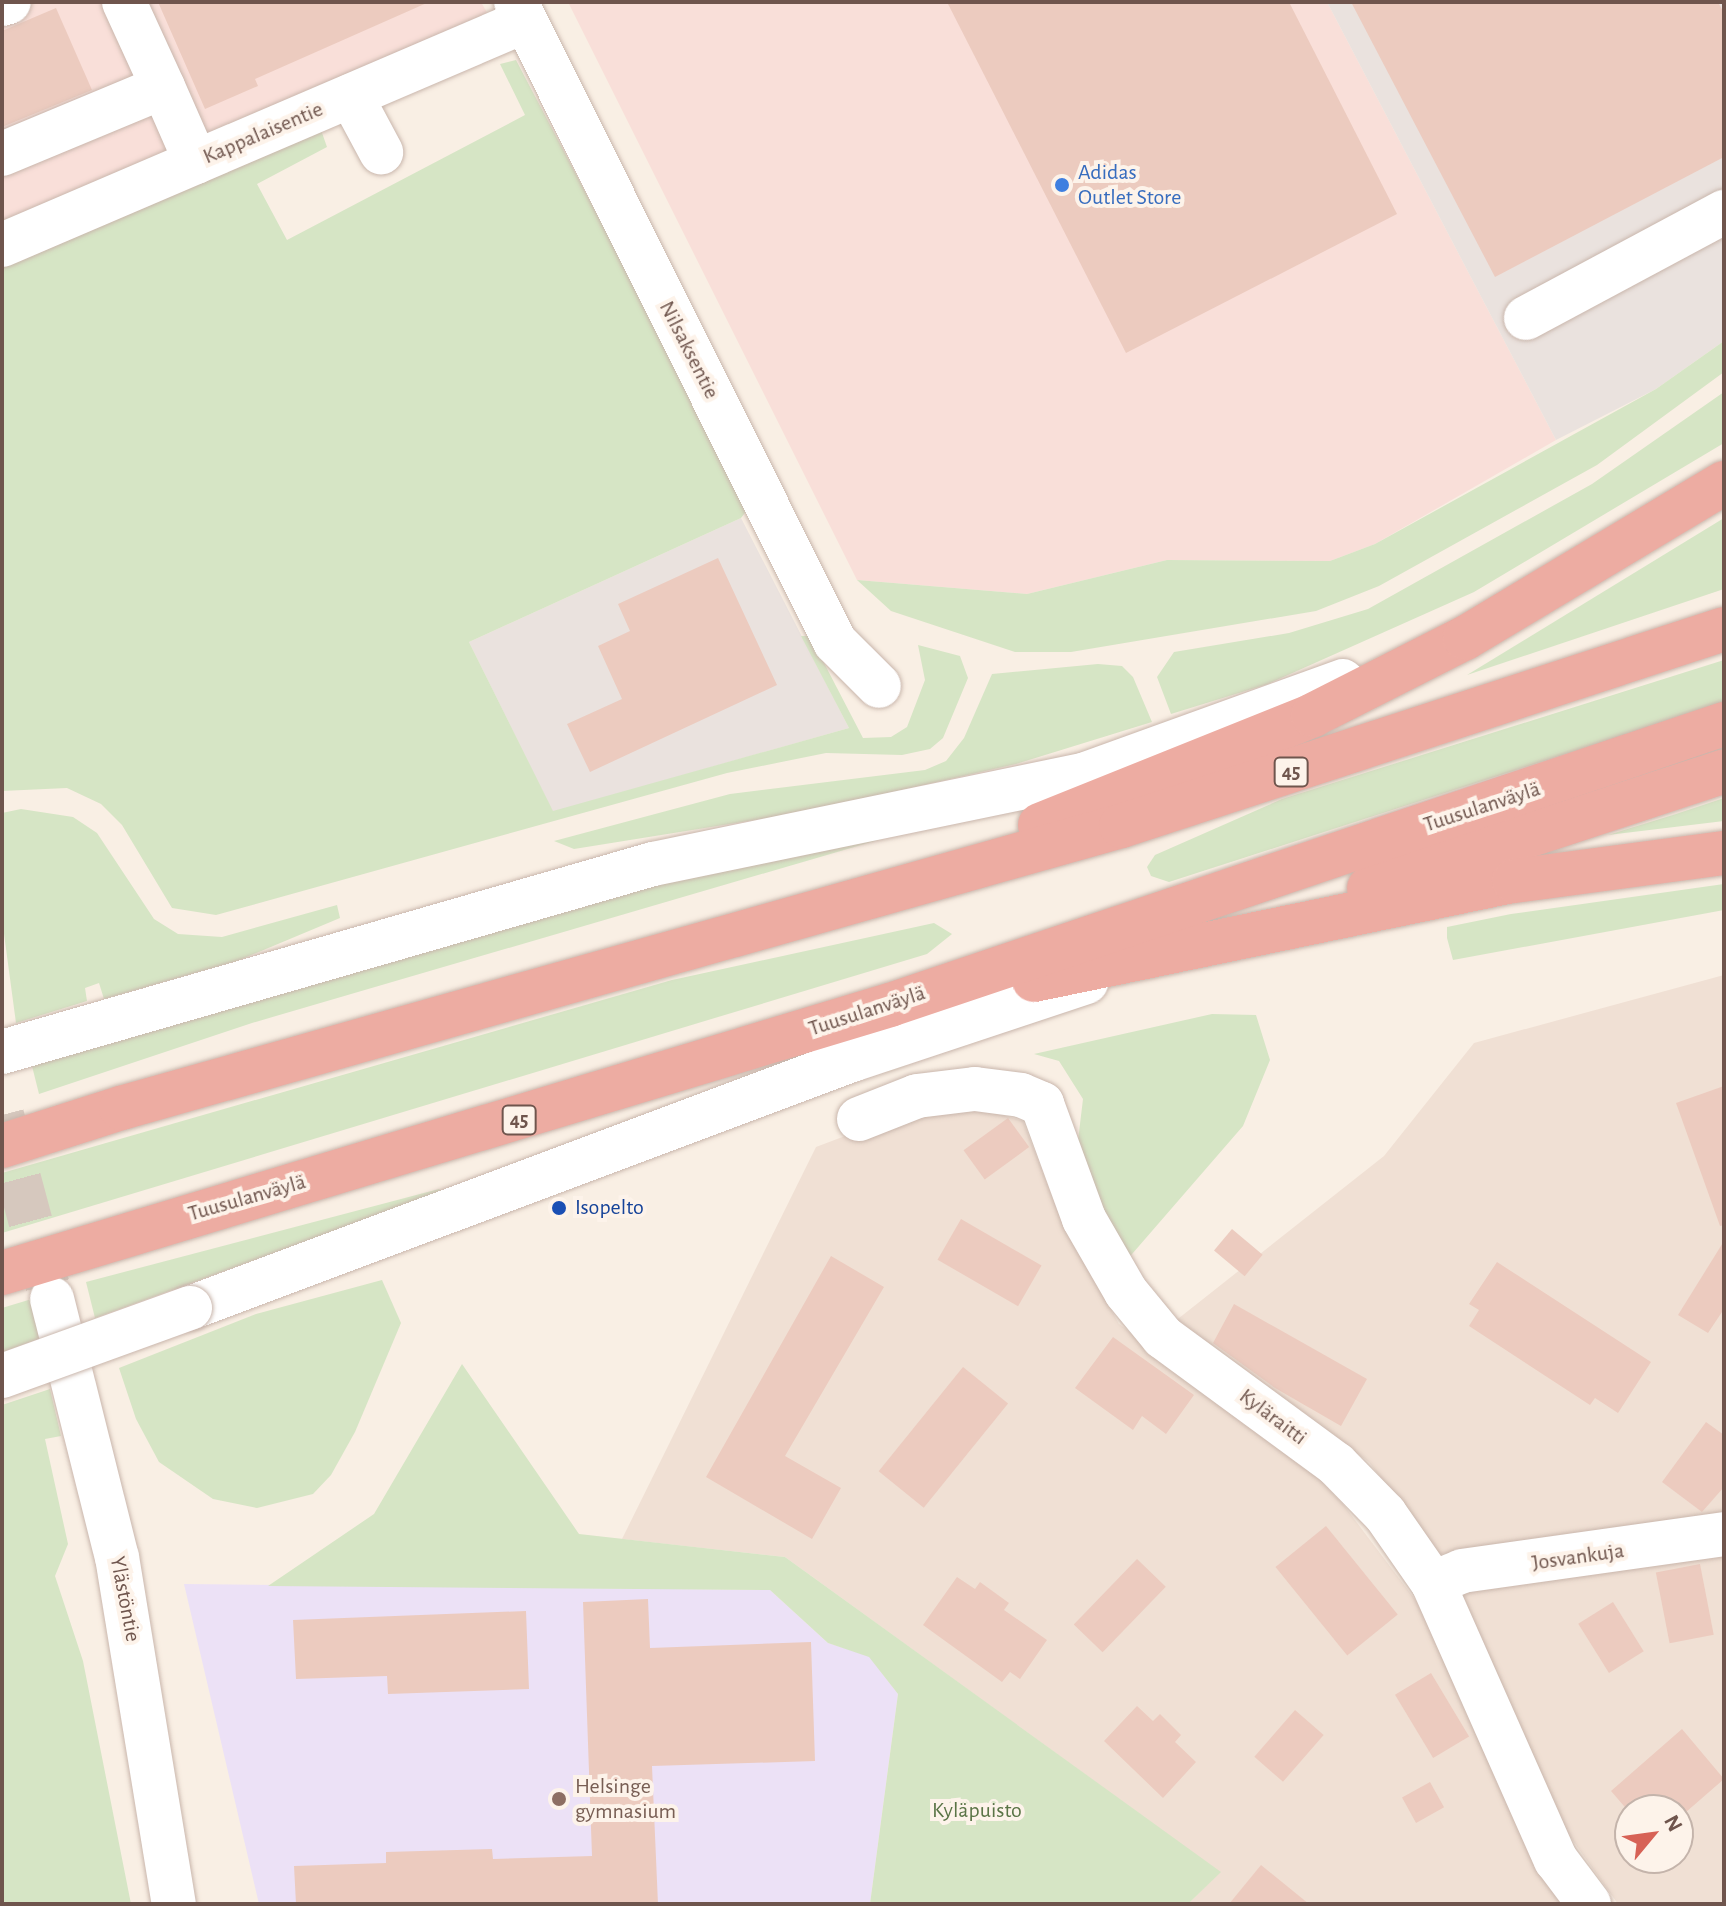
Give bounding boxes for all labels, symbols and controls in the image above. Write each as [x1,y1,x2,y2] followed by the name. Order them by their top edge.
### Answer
[199,96,327,170] street label: Kappalaisentie
[1078,159,1181,210] place label: Adidas Outlet Store
[1053,176,1071,194] marker: Adidas Outlet Store
[653,297,725,403] street label: Nilsaksentie
[1273,756,1309,788] road number: 45
[1420,776,1544,838] street label: Tuusulanväylä
[805,980,929,1042] street label: Tuusulanväylä
[501,1104,537,1136] road number: 45
[185,1169,309,1227] street label: Tuusulanväylä
[575,1195,644,1221] place label: Isopelto
[550,1199,568,1217] marker: Isopelto
[1234,1383,1312,1451] street label: Kyläraitti
[1530,1537,1626,1577] street label: Josvankuja
[104,1554,146,1644] street label: Ylästöntie
[575,1773,676,1824] place label: Helsinge gymnasium
[550,1790,568,1808] marker: Helsinge gymnasium
[1614,1794,1694,1874] north arrow
[932,1798,1022,1824] park label: Kyläpuisto
[1660,1811,1687,1835] text: N

